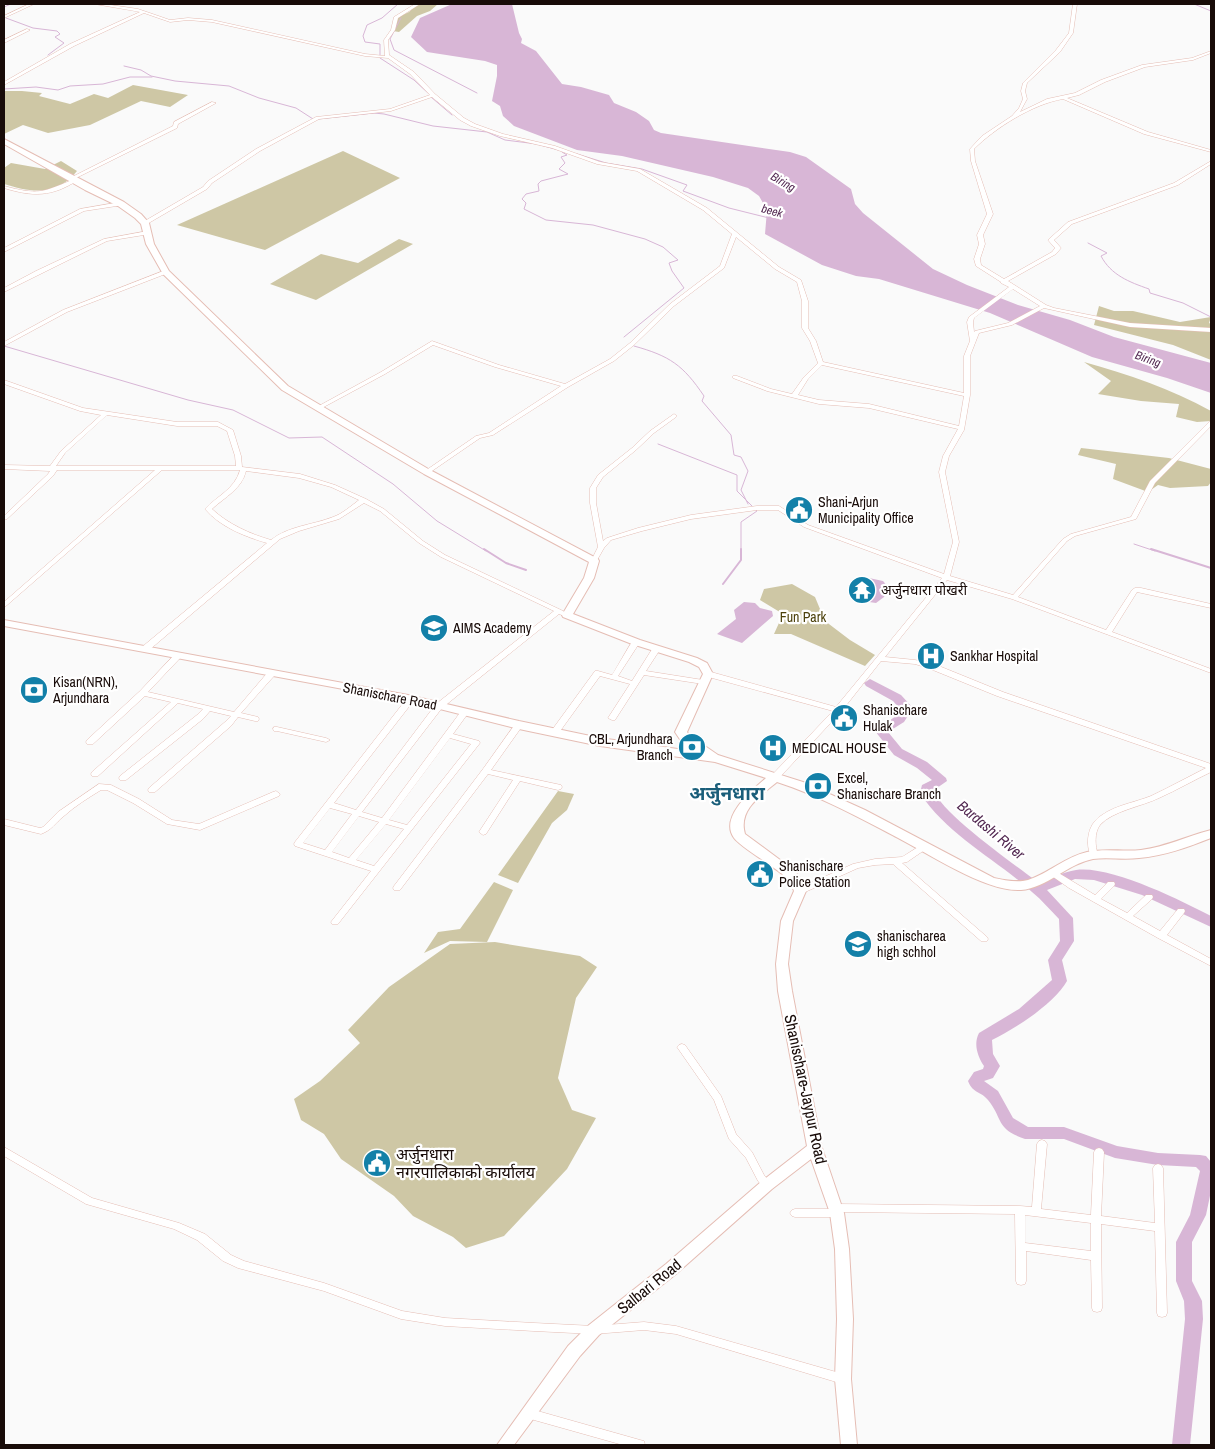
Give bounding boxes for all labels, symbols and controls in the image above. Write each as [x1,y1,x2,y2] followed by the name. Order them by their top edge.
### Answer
[768,168,799,196] water label: Biring
[760,201,785,222] water label: beek
[1133,347,1164,371] water label: Biring
[818,493,914,527] place label: Shani-Arjun Municipality Office
[784,495,814,525] public building icon: Shani-Arjun Municipality Office
[847,575,877,605] temple icon: अर्जुनधारा पोखरी
[881,581,967,600] place label: अर्जुनधारा पोखरी
[780,608,827,626] park label: Fun Park
[419,613,449,643] school or university icon: AIMS Academy
[452,619,532,637] place label: AIMS Academy
[916,641,946,671] hospital icon: Sankhar Hospital
[950,647,1038,665] place label: Sankhar Hospital
[52,673,118,707] place label: Kisan(NRN), Arjundhara
[19,675,49,705] bank icon: Kisan(NRN), Arjundhara
[342,678,438,714] street label: Shanischare Road
[863,701,927,735] place label: Shanischare Hulak
[829,703,859,733] public building icon: Shanischare Hulak
[589,730,674,764] place label: CBL, Arjundhara Branch
[677,732,707,762] bank icon: CBL, Arjundhara Branch
[758,733,788,763] hospital icon: MEDICAL HOUSE
[792,739,887,757] place label: MEDICAL HOUSE
[837,769,941,803] place label: Excel, Shanischare Branch
[803,771,833,801] bank icon: Excel, Shanischare Branch
[689,780,765,806] district label: अर्जुनधारा
[953,795,1030,865] water label: Bardashi River
[779,857,850,891] place label: Shanischare Police Station
[745,859,775,889] public building icon: Shanischare Police Station
[877,927,947,961] place label: shanischarea high schhol
[843,929,873,959] school or university icon: shanischarea high schhol
[779,1012,833,1166] street label: Shanischare-Jaypur Road
[396,1143,536,1183] place label: अर्जुनधारा नगरपालिकाको कार्यालय
[362,1148,392,1178] public building icon: अर्जुनधारा नगरपालिकाको कार्यालय
[612,1253,686,1319] street label: Salbari Road

